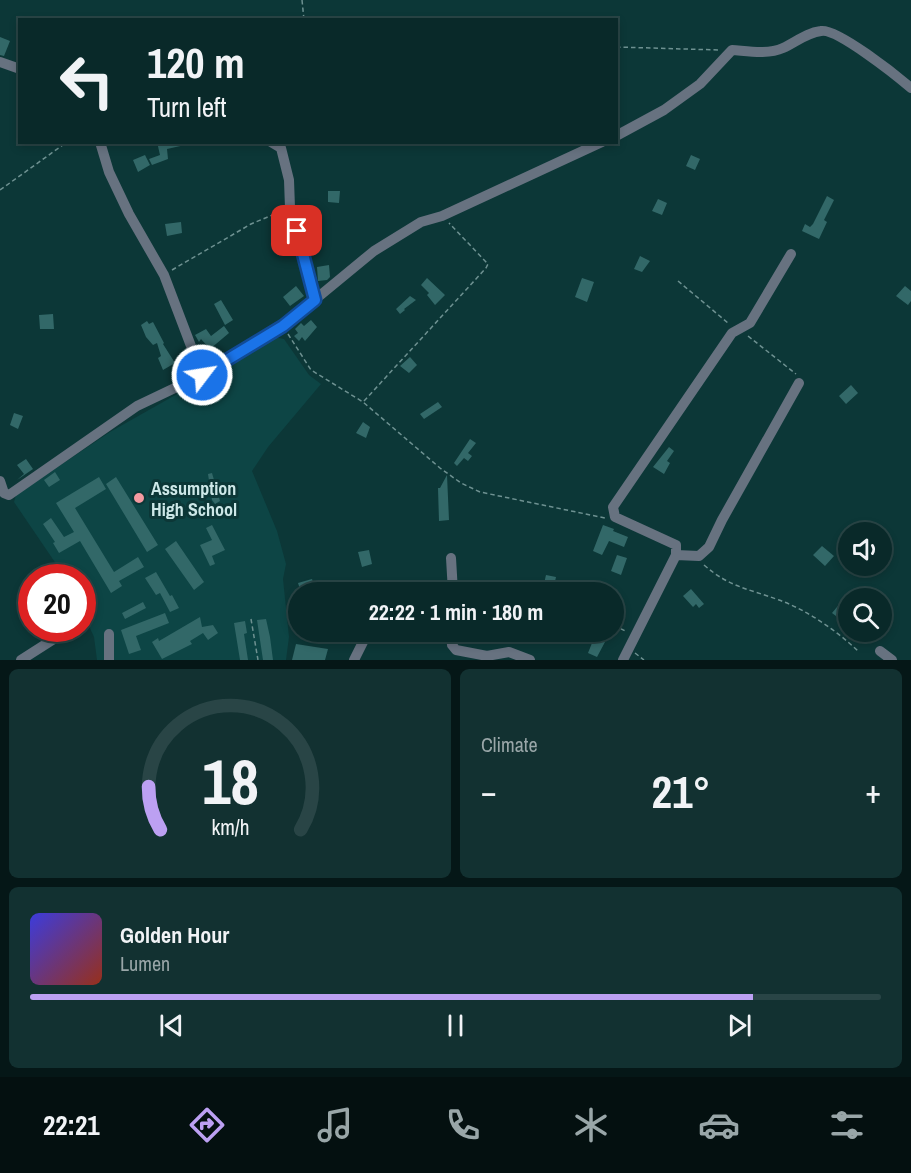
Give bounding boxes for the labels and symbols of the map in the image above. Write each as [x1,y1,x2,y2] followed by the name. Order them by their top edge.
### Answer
[271,205,322,256] pin
[170,343,234,407] position arrow
[151,476,237,522] place label: Assumption High School
[132,491,146,505] marker: Assumption High School
[18,564,96,642] speed limit sign: 20

